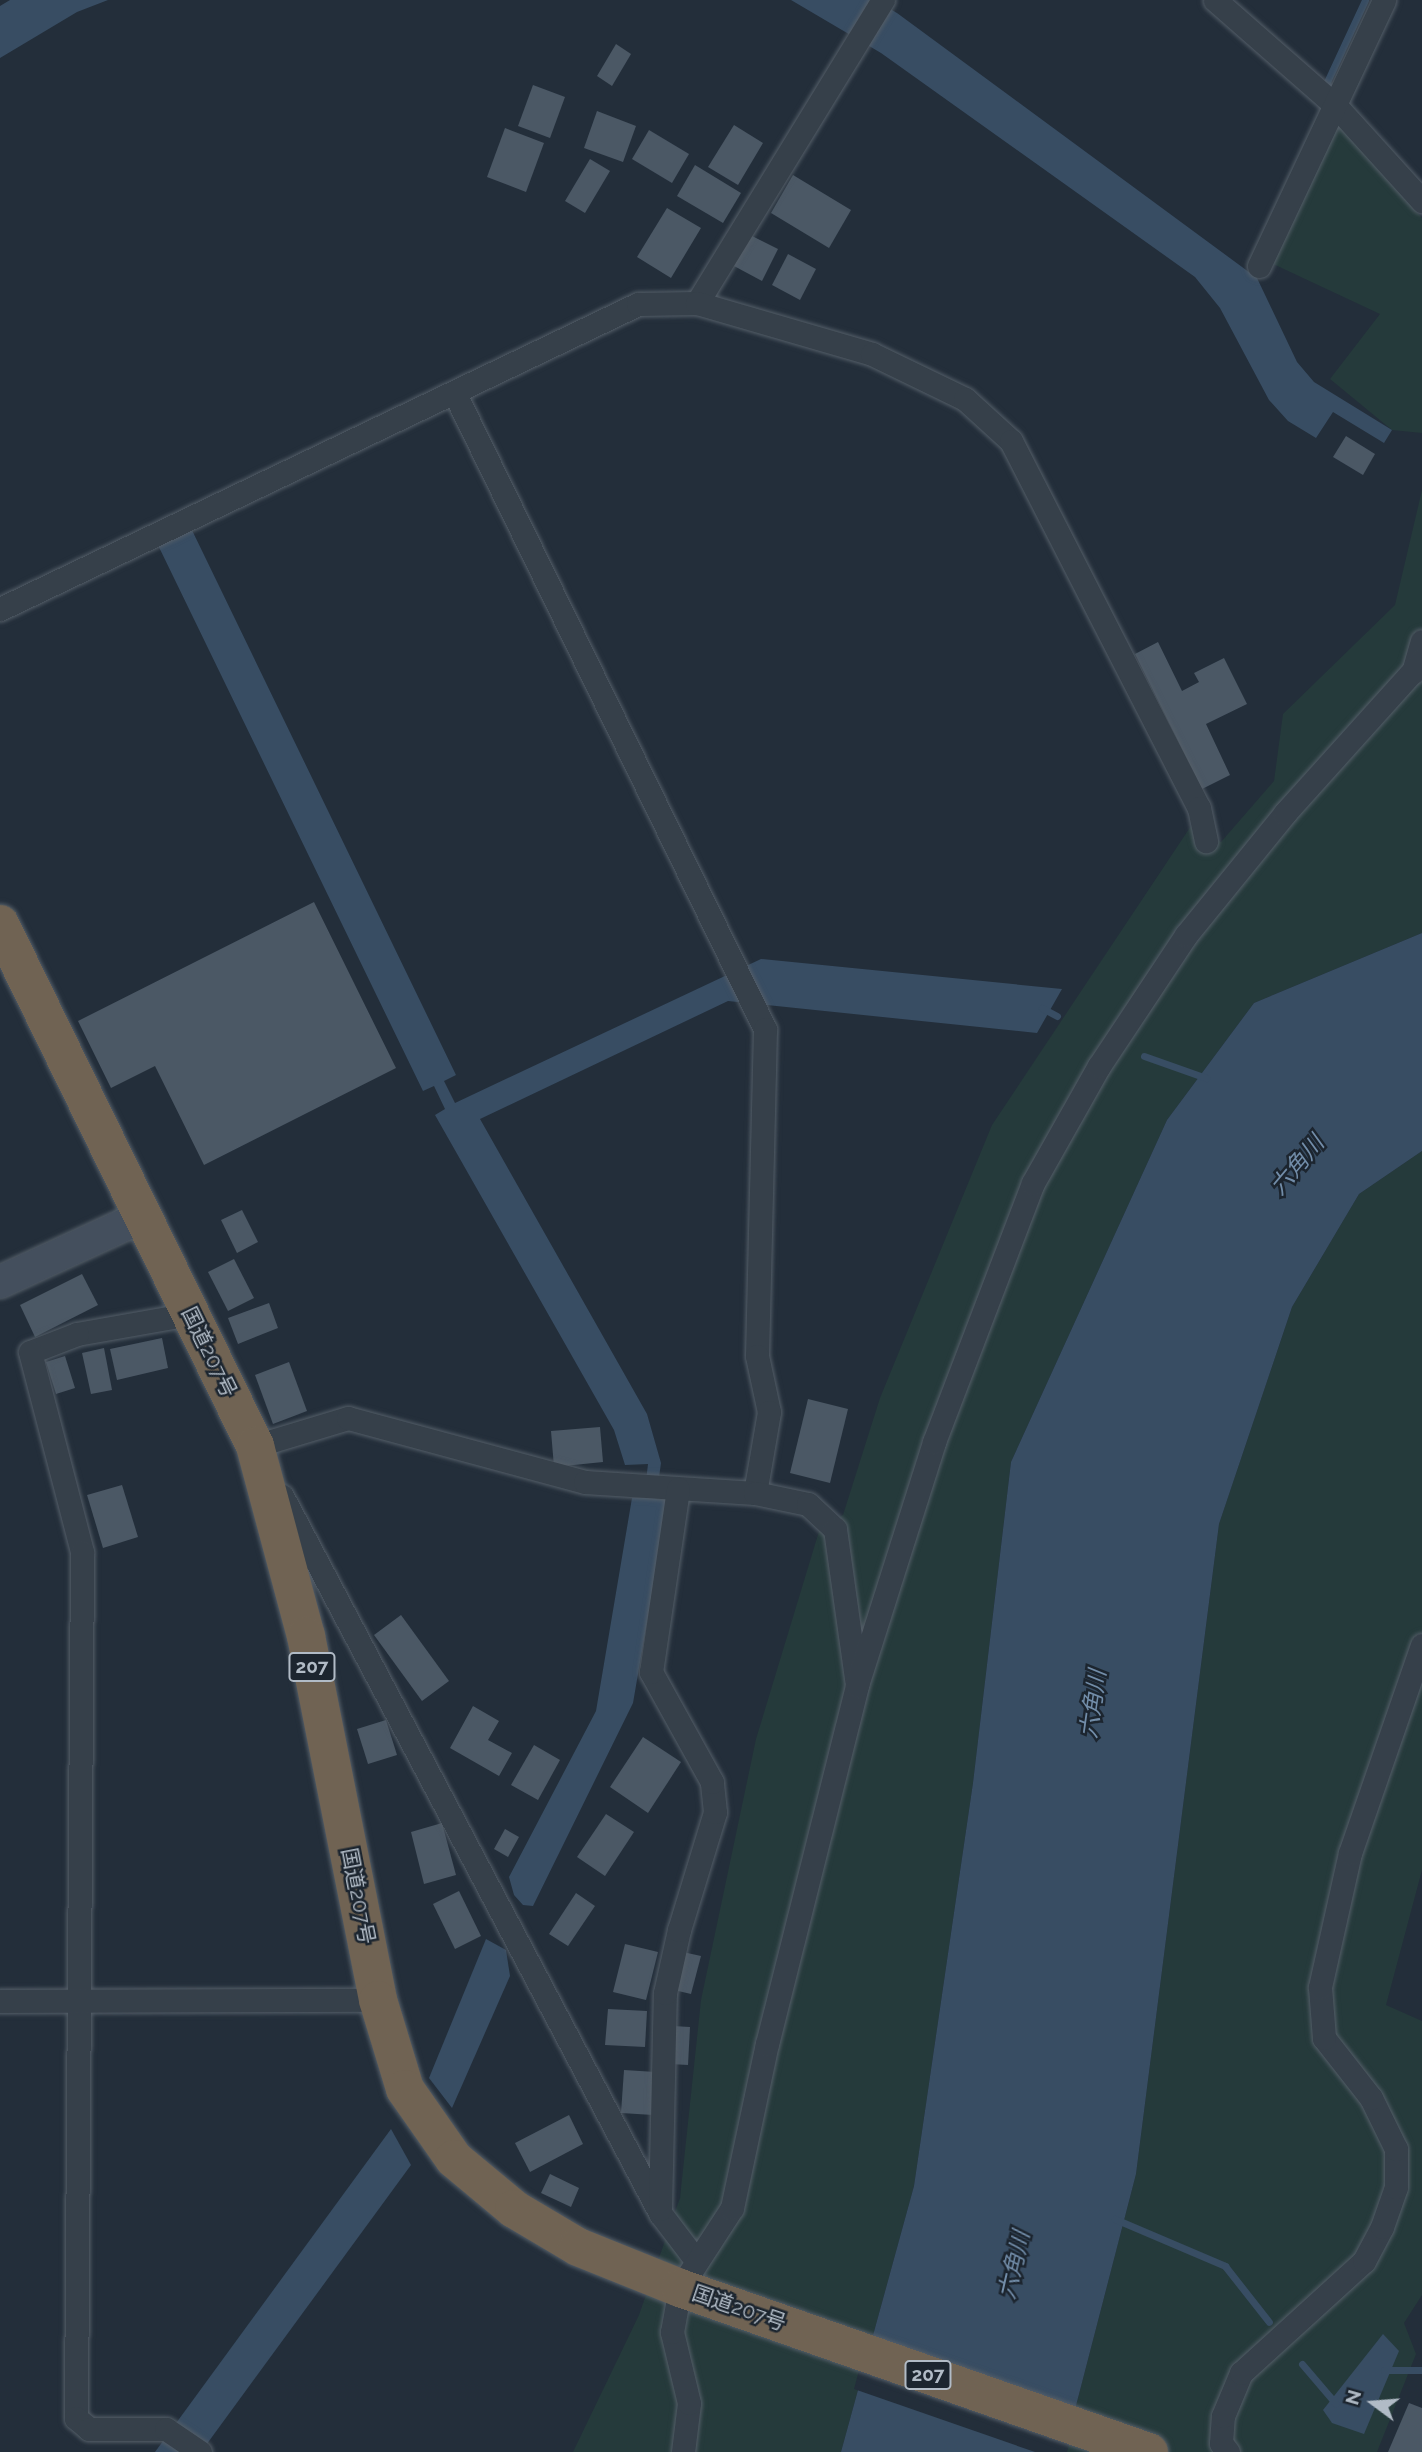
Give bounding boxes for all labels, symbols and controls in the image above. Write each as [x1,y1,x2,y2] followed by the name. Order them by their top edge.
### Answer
[1264,1130,1330,1200] water label: 六角川
[176,1302,242,1402] street label: 国道207号
[288,1652,336,1682] road number: 207
[1075,1668,1111,1740] water label: 六角川
[336,1846,380,1946] street label: 国道207号
[993,2228,1035,2302] water label: 六角川
[689,2280,789,2336] street label: 国道207号
[904,2360,953,2390] road number: 207
[1338,2368,1408,2438] north arrow
[1340,2387,1365,2407] text: N

